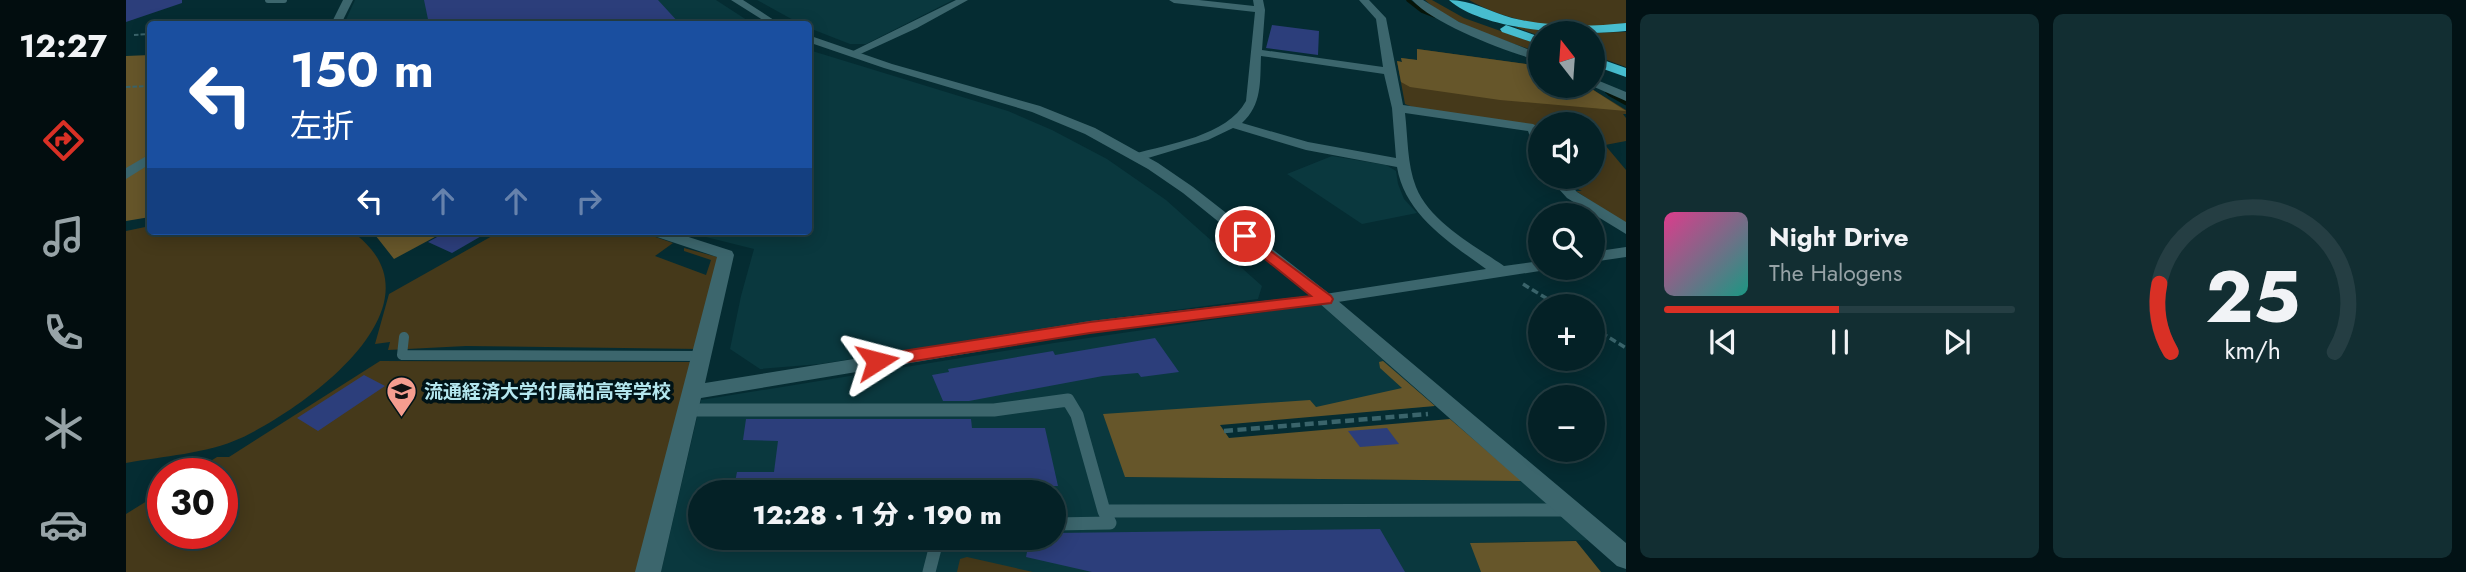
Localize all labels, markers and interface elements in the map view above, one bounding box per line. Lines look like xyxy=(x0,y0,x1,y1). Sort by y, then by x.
north arrow xyxy=(1528,21,1605,98)
map controls xyxy=(1528,21,1605,462)
text: 12:27 xyxy=(19,23,107,69)
text: 150 m xyxy=(290,35,434,105)
icon: left xyxy=(175,49,266,140)
text: 左折 xyxy=(290,103,354,149)
button: sound xyxy=(1528,112,1605,189)
icon: directions xyxy=(39,116,88,165)
icon: left xyxy=(351,182,389,220)
icon: ahead xyxy=(424,182,462,220)
icon: ahead xyxy=(497,182,535,220)
icon: right xyxy=(570,182,608,220)
button: search xyxy=(1528,203,1605,280)
pin xyxy=(1215,206,1275,266)
icon: music xyxy=(39,212,88,261)
icon: arrive xyxy=(1226,217,1264,255)
text: Night Drive xyxy=(1769,218,1909,256)
text: 25 xyxy=(2205,244,2300,349)
text: The Halogens xyxy=(1769,256,1902,290)
button: + xyxy=(1528,294,1605,371)
icon: phone xyxy=(39,308,88,357)
icon: previous xyxy=(1704,323,1742,361)
icon: pause xyxy=(1821,323,1859,361)
icon: next xyxy=(1938,323,1976,361)
position arrow xyxy=(840,324,914,398)
text: km/h xyxy=(2224,332,2281,368)
school or university icon: 流通経済大学付属柏高等学校 xyxy=(384,374,418,418)
place label: 流通経済大学付属柏高等学校 xyxy=(424,378,671,405)
button: − xyxy=(1528,385,1605,462)
icon: climate xyxy=(39,404,88,453)
speed limit sign: 30 xyxy=(147,458,238,549)
text: 12:28 · 1 分 · 190 m xyxy=(752,496,1002,534)
icon: car xyxy=(39,500,88,549)

